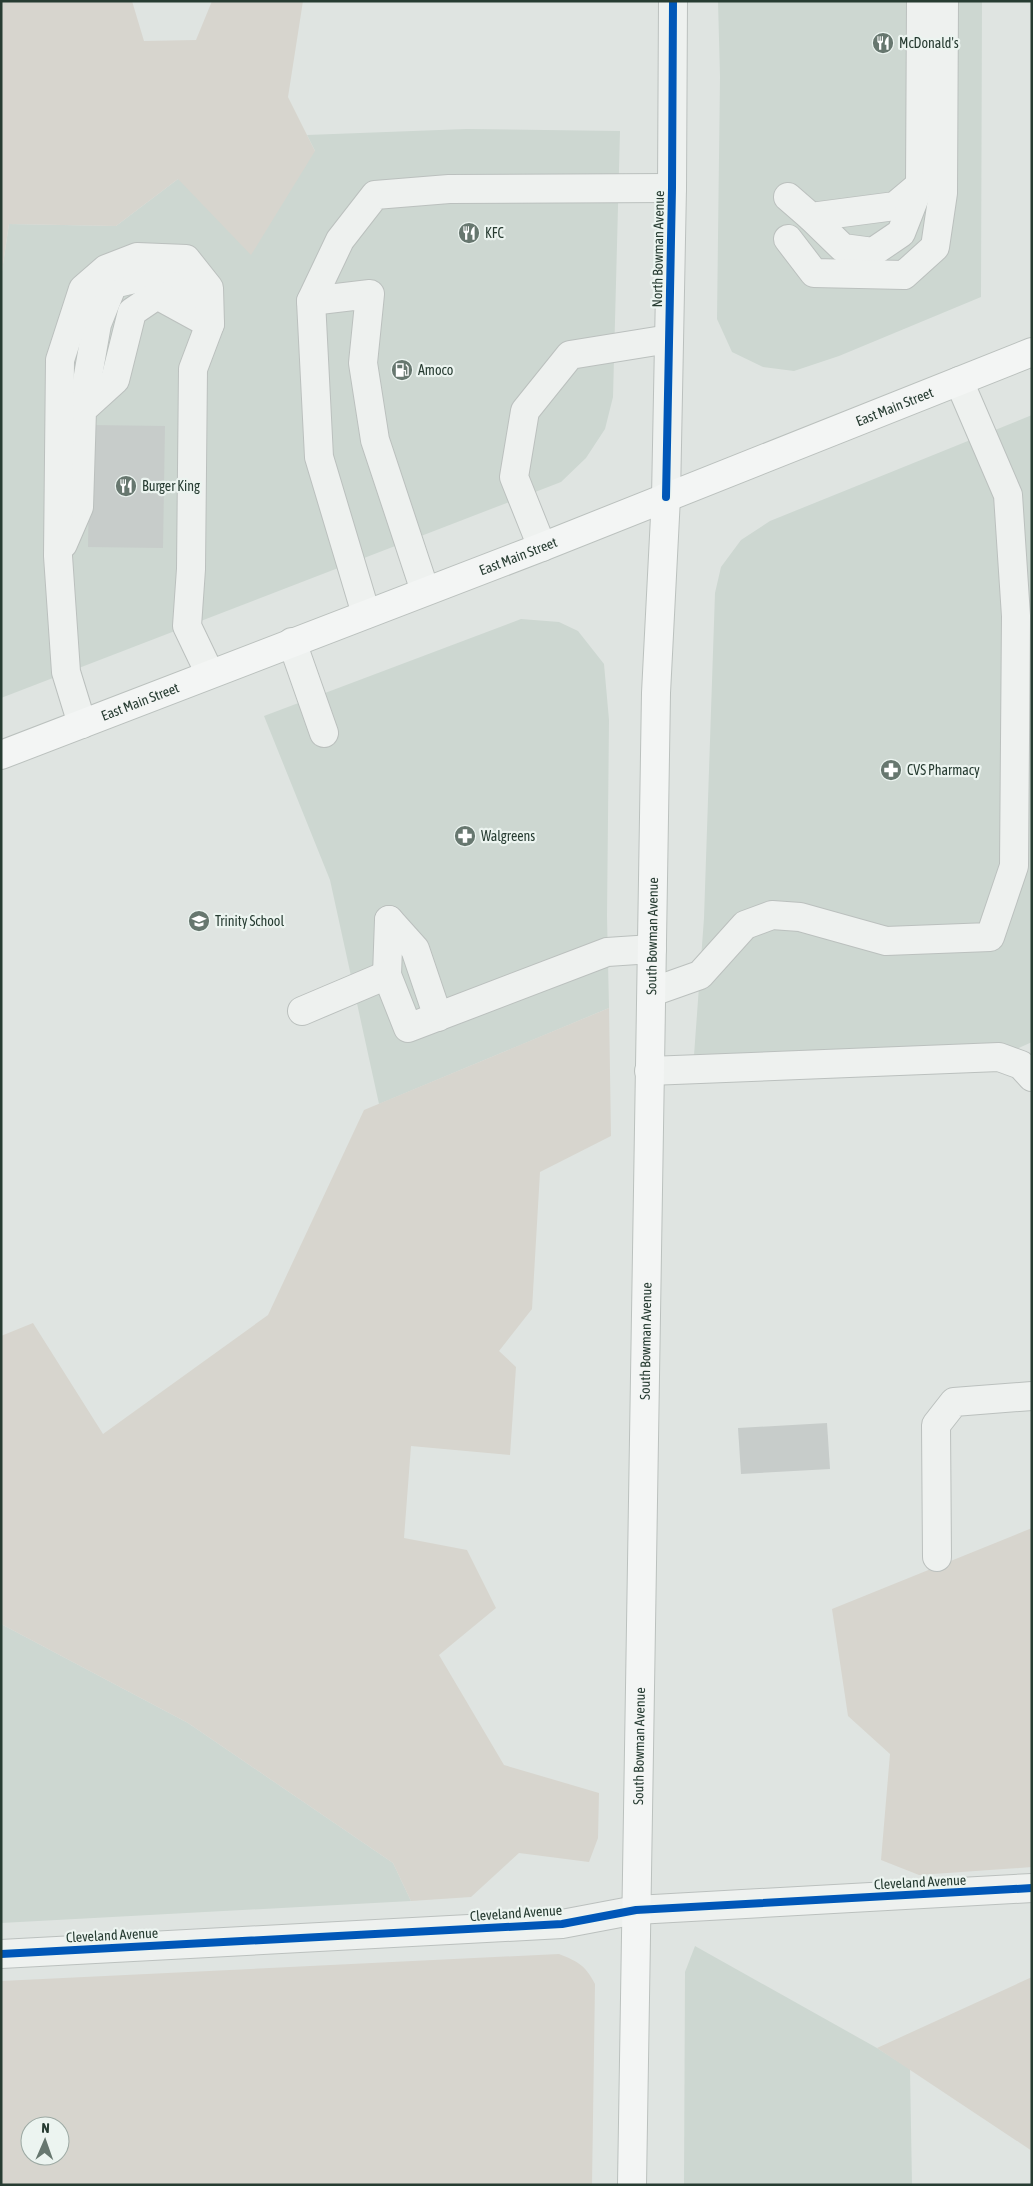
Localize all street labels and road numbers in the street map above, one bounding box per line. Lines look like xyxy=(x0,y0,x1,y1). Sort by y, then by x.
street label: North Bowman Avenue xyxy=(649,190,667,308)
street label: East Main Street xyxy=(853,384,936,429)
street label: East Main Street xyxy=(477,534,559,578)
street label: East Main Street xyxy=(99,679,181,724)
street label: South Bowman Avenue xyxy=(643,877,661,995)
street label: South Bowman Avenue xyxy=(637,1282,655,1400)
street label: South Bowman Avenue xyxy=(630,1687,648,1805)
street label: Cleveland Avenue xyxy=(873,1872,967,1892)
street label: Cleveland Avenue xyxy=(469,1902,563,1924)
street label: Cleveland Avenue xyxy=(65,1925,159,1945)

